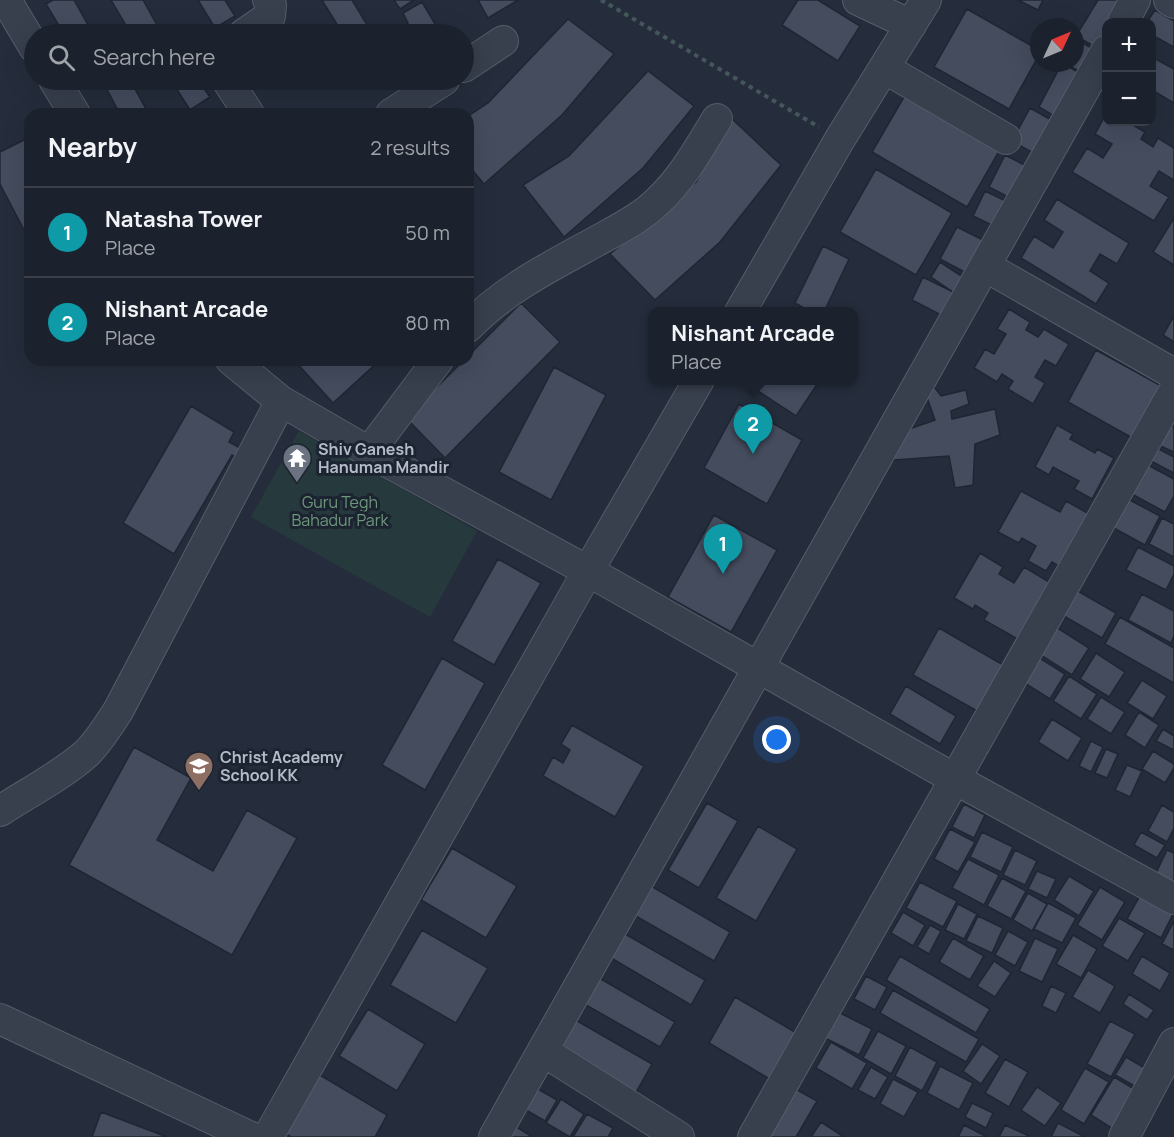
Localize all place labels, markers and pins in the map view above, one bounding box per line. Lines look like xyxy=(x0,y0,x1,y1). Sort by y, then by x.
pin: 2 xyxy=(734,404,772,454)
place label: Shiv Ganesh Hanuman Mandir xyxy=(318,438,449,478)
temple icon: Shiv Ganesh Hanuman Mandir xyxy=(281,442,313,484)
pin: 1 xyxy=(704,524,742,574)
place label: Christ Academy School KK xyxy=(220,746,343,786)
school or university icon: Christ Academy School KK xyxy=(183,750,215,792)

